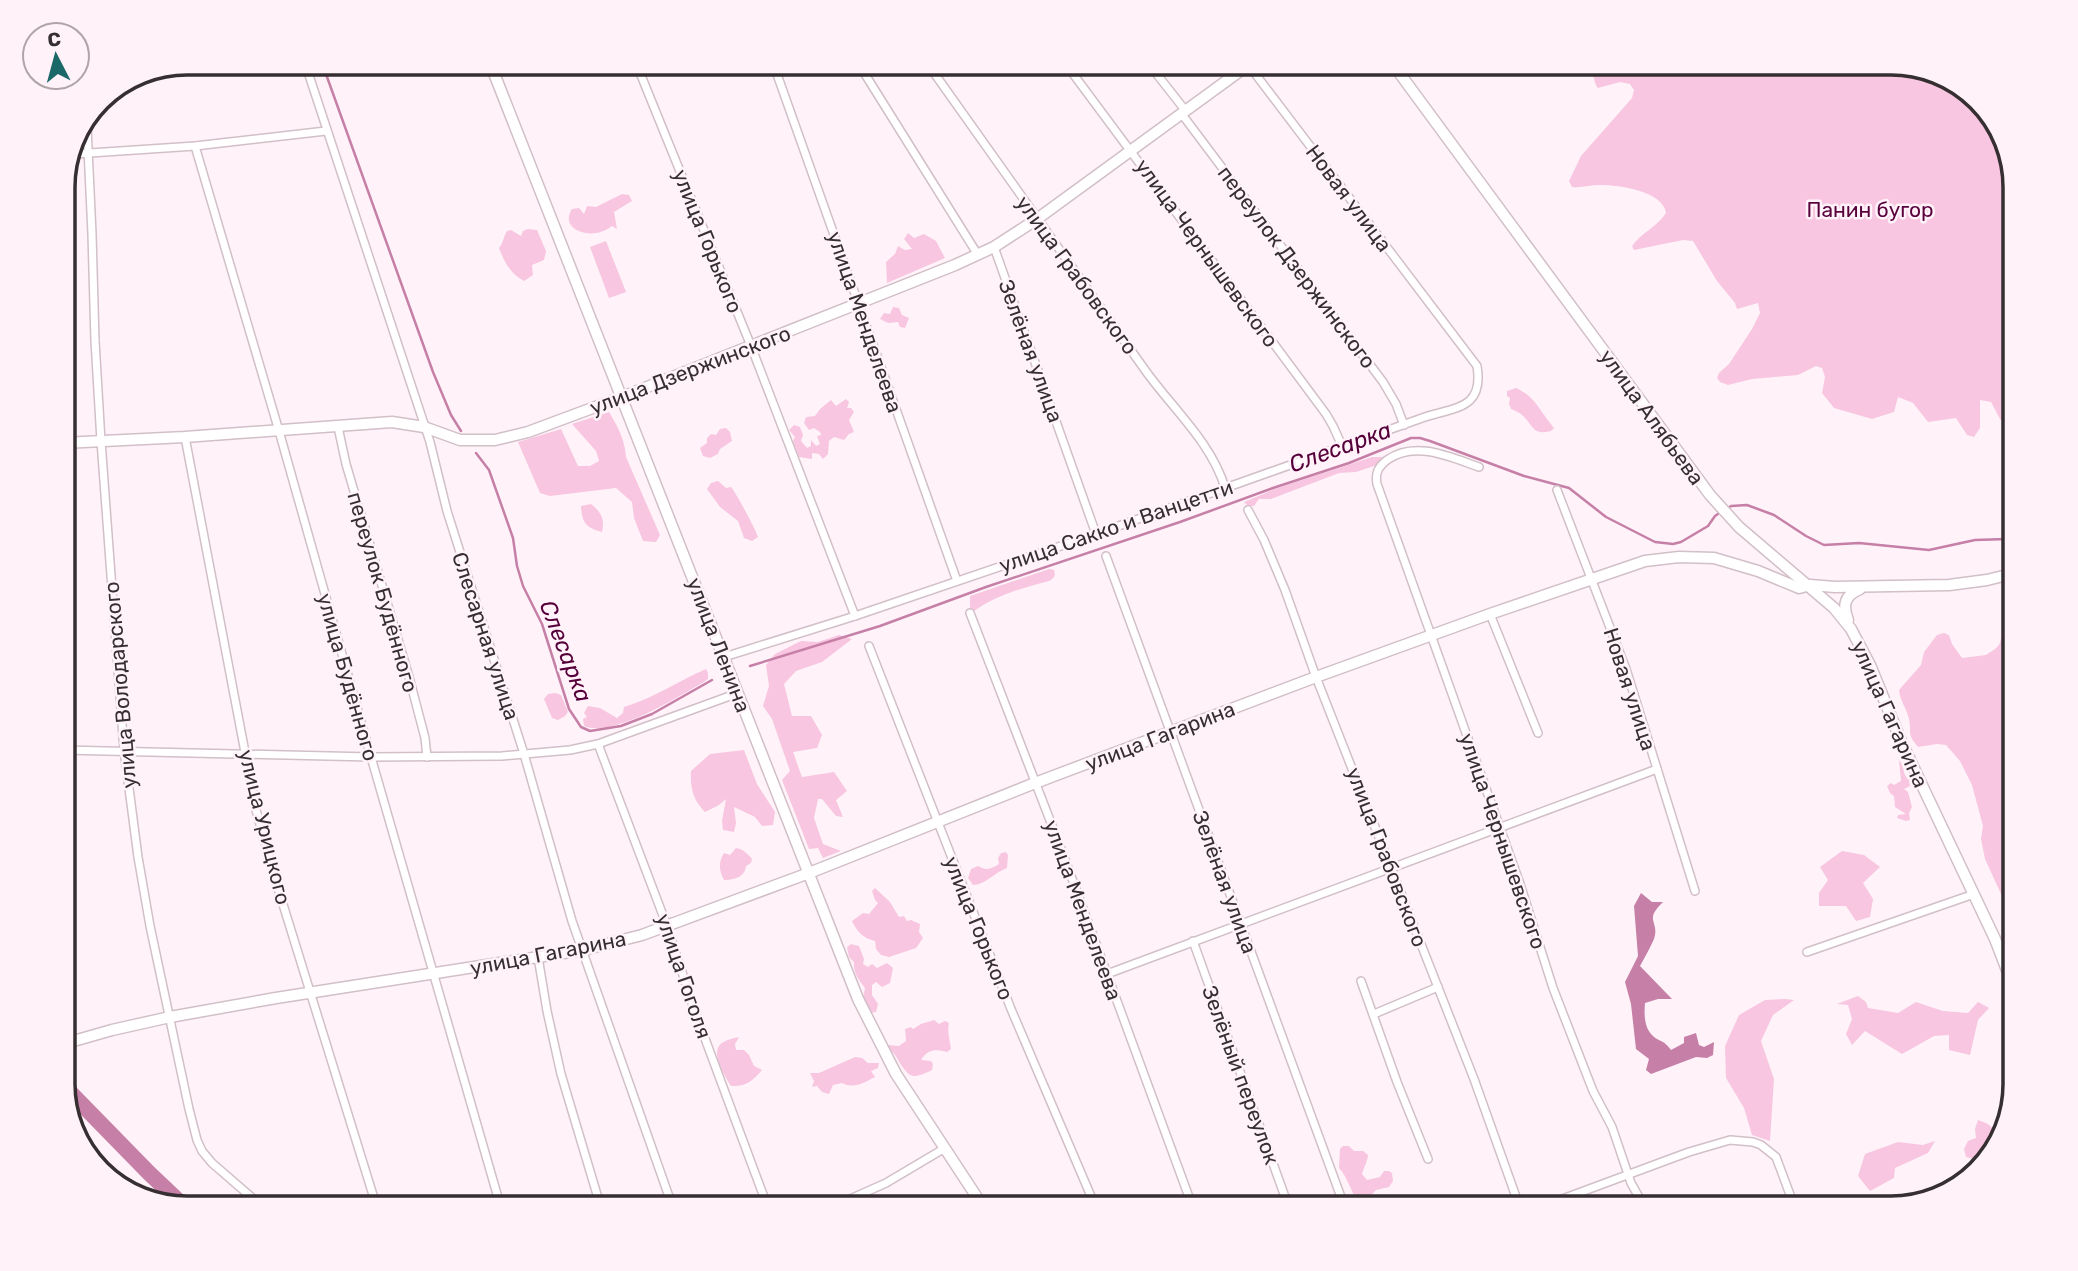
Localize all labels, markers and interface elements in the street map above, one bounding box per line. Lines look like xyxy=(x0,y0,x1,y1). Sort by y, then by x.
north arrow xyxy=(21,21,91,91)
text: С xyxy=(46,27,62,52)
street label: Новая улица xyxy=(1301,140,1397,256)
street label: улица Чернышевского xyxy=(1130,154,1284,352)
street label: переулок Дзержинского xyxy=(1213,161,1381,373)
street label: улица Горького xyxy=(668,166,748,316)
street label: улица Грабовского xyxy=(1011,191,1143,359)
park label: Панин бугор xyxy=(1806,197,1934,222)
street label: улица Менделеева xyxy=(822,228,908,416)
street label: Зелёная улица xyxy=(994,276,1068,426)
street label: улица Дзержинского xyxy=(586,320,794,420)
street label: улица Алябьева xyxy=(1595,344,1709,490)
water label: Слесарка xyxy=(1285,416,1395,478)
street label: улица Сакко и Ванцетти xyxy=(996,474,1236,578)
street label: переулок Будённого xyxy=(342,489,424,695)
street label: Слесарная улица xyxy=(447,549,525,723)
street label: улица Ленина xyxy=(682,574,756,716)
street label: улица Володарского xyxy=(98,580,142,790)
street label: улица Будённого xyxy=(312,590,384,764)
water label: Слесарка xyxy=(534,596,598,706)
street label: Новая улица xyxy=(1598,625,1662,753)
street label: улица Гагарина xyxy=(1846,637,1934,791)
street label: улица Гагарина xyxy=(1082,696,1238,776)
street label: улица Чернышевского xyxy=(1454,730,1552,952)
street label: улица Урицкого xyxy=(234,747,296,907)
street label: улица Грабовского xyxy=(1341,764,1433,950)
street label: Зелёная улица xyxy=(1188,807,1262,957)
street label: улица Менделеева xyxy=(1039,816,1127,1004)
street label: улица Горького xyxy=(939,853,1019,1003)
street label: улица Гоголя xyxy=(651,910,717,1042)
street label: улица Гагарина xyxy=(468,926,628,980)
street label: Зелёный переулок xyxy=(1197,982,1285,1168)

